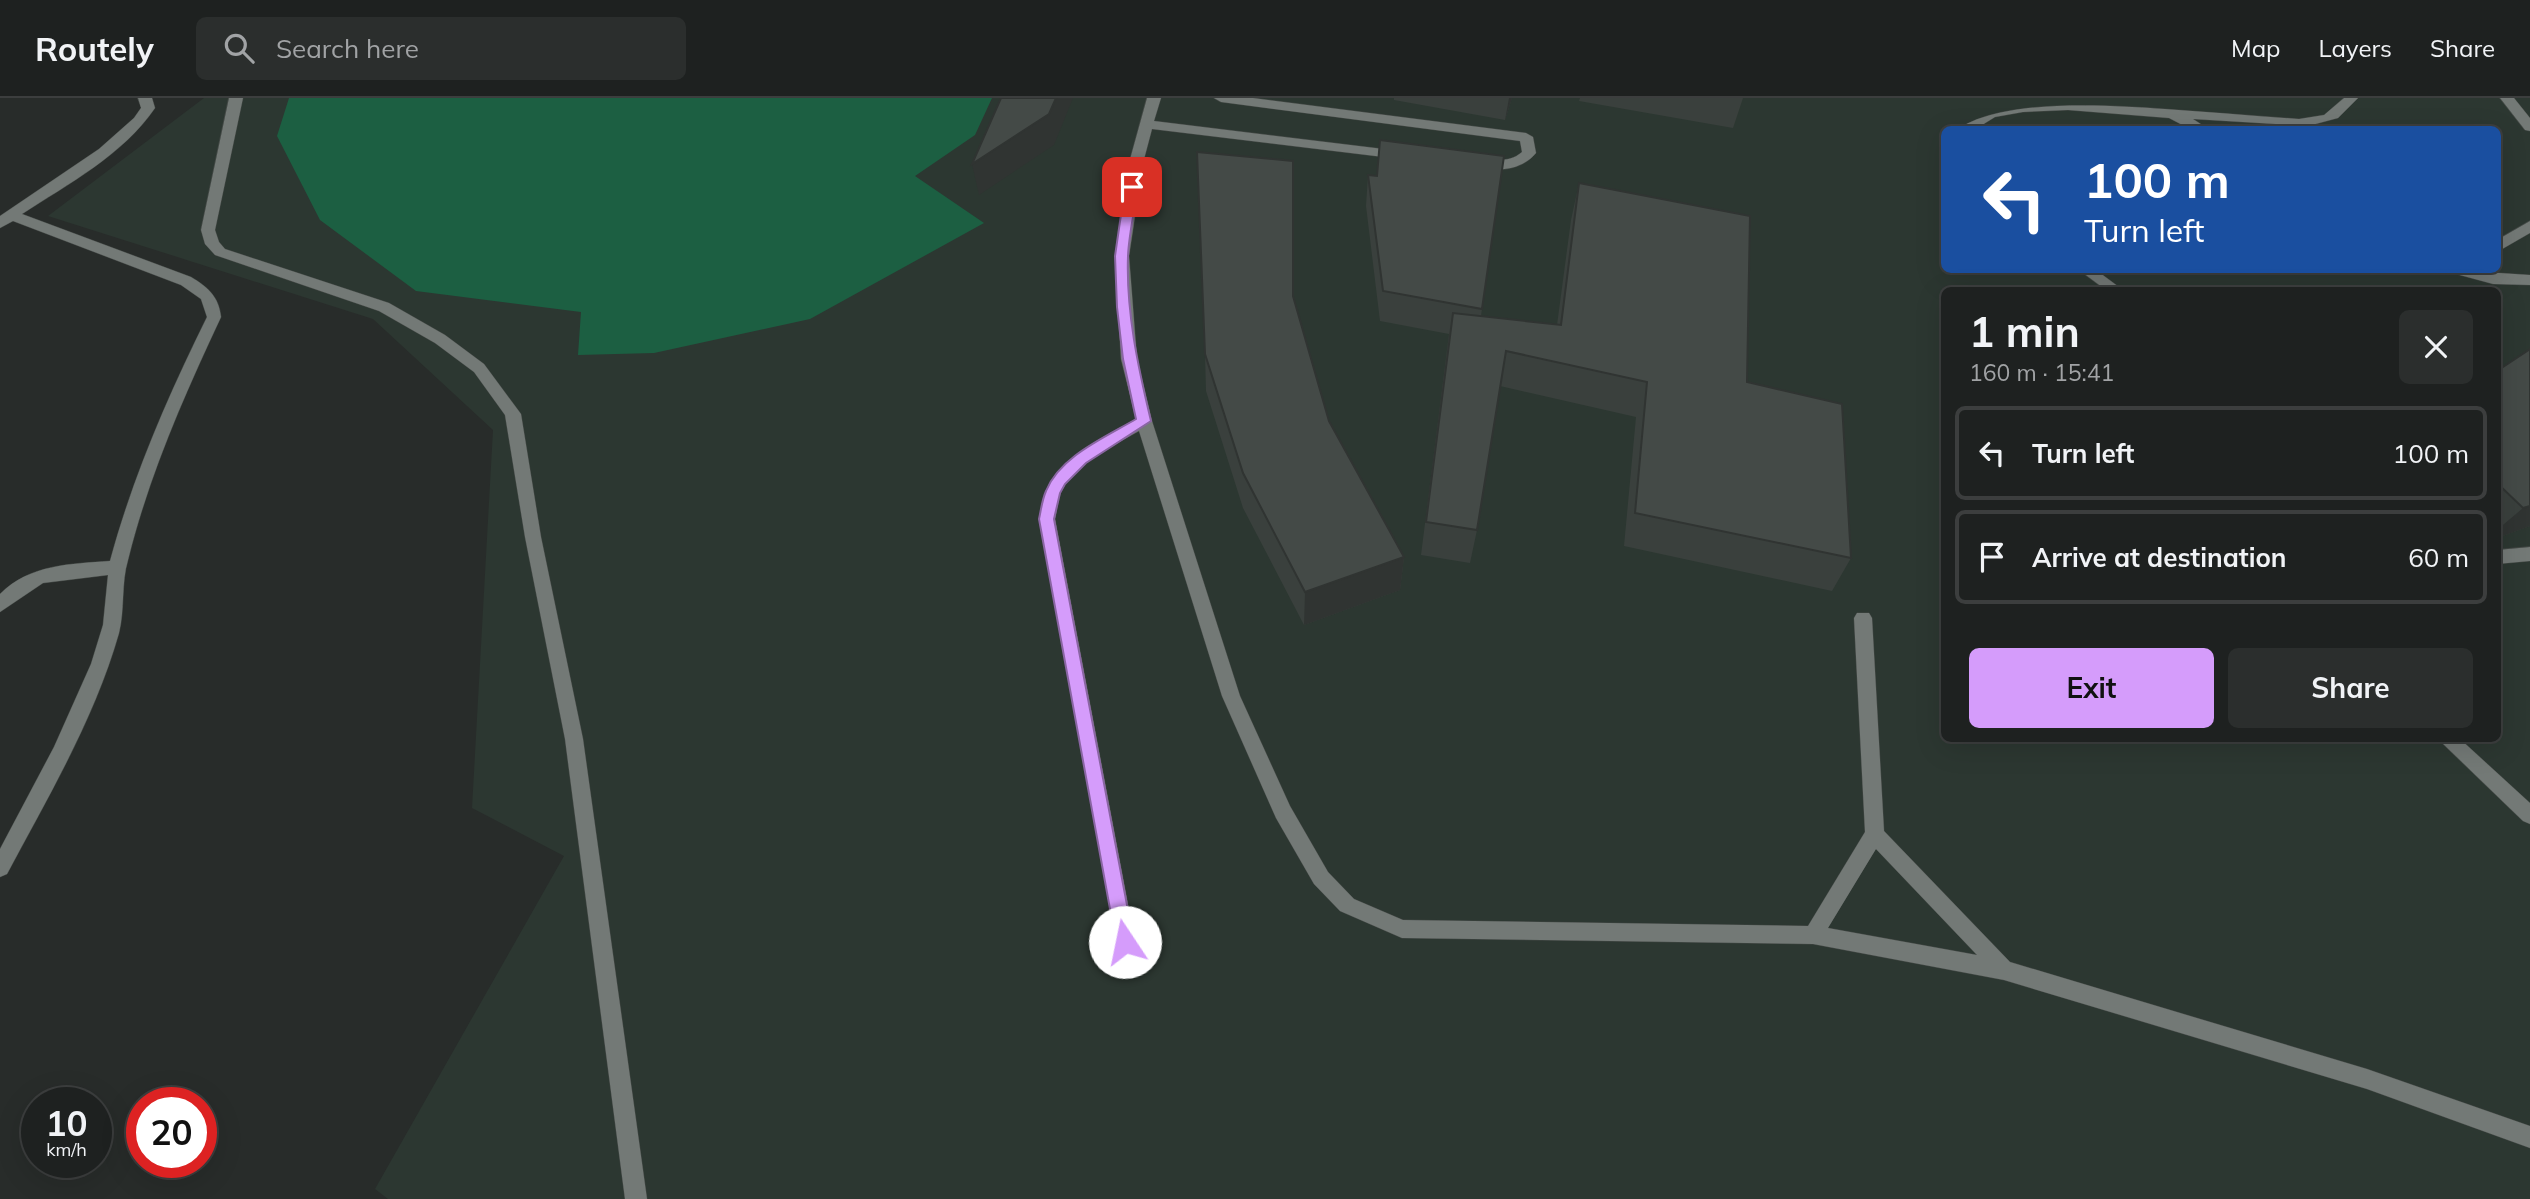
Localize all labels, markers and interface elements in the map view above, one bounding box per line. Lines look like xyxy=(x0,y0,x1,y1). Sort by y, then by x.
search box xyxy=(196,17,686,80)
text: Routely xyxy=(35,28,154,69)
icon: search xyxy=(220,29,258,67)
text: Search here xyxy=(276,32,419,65)
text: Map xyxy=(2231,33,2280,63)
text: Layers xyxy=(2318,33,2392,63)
text: Share xyxy=(2430,33,2495,63)
text: 100 m xyxy=(2084,149,2230,210)
icon: left xyxy=(1969,154,2060,245)
pin xyxy=(1102,157,1162,217)
icon: arrive xyxy=(1113,168,1151,206)
text: Turn left xyxy=(2084,210,2204,250)
text: 1 min xyxy=(1969,305,2080,358)
button: close xyxy=(2399,310,2473,384)
text: 160 m · 15:41 xyxy=(1969,358,2114,387)
icon: left xyxy=(1973,434,2011,472)
text: Turn left xyxy=(2032,437,2134,470)
text: 100 m xyxy=(2393,437,2469,470)
icon: arrive xyxy=(1973,538,2011,576)
text: Arrive at destination xyxy=(2032,541,2287,574)
text: 60 m xyxy=(2408,541,2469,574)
button: Exit xyxy=(1969,648,2214,728)
button: Share xyxy=(2228,648,2473,728)
position arrow xyxy=(1088,905,1162,979)
speed limit sign: 20 xyxy=(126,1087,217,1178)
text: 10 xyxy=(45,1101,88,1145)
text: km/h xyxy=(46,1138,87,1161)

